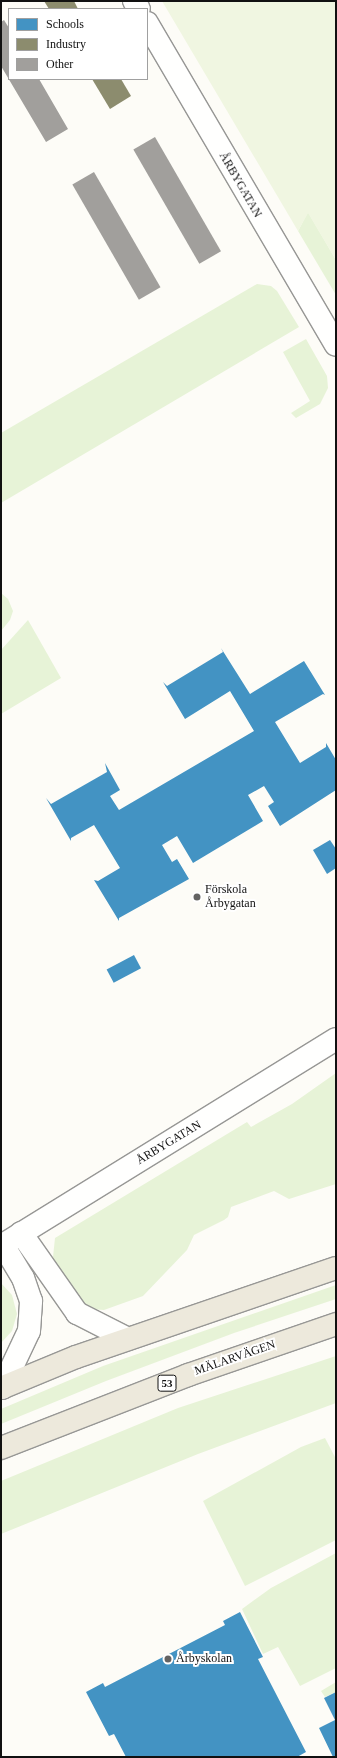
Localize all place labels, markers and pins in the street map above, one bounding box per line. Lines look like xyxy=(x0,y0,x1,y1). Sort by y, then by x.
place label: Förskola Årbygatan xyxy=(205,883,256,911)
marker: Förskola Årbygatan xyxy=(192,892,202,902)
place label: Årbyskolan xyxy=(176,1652,232,1666)
marker: Årbyskolan xyxy=(163,1654,173,1664)

